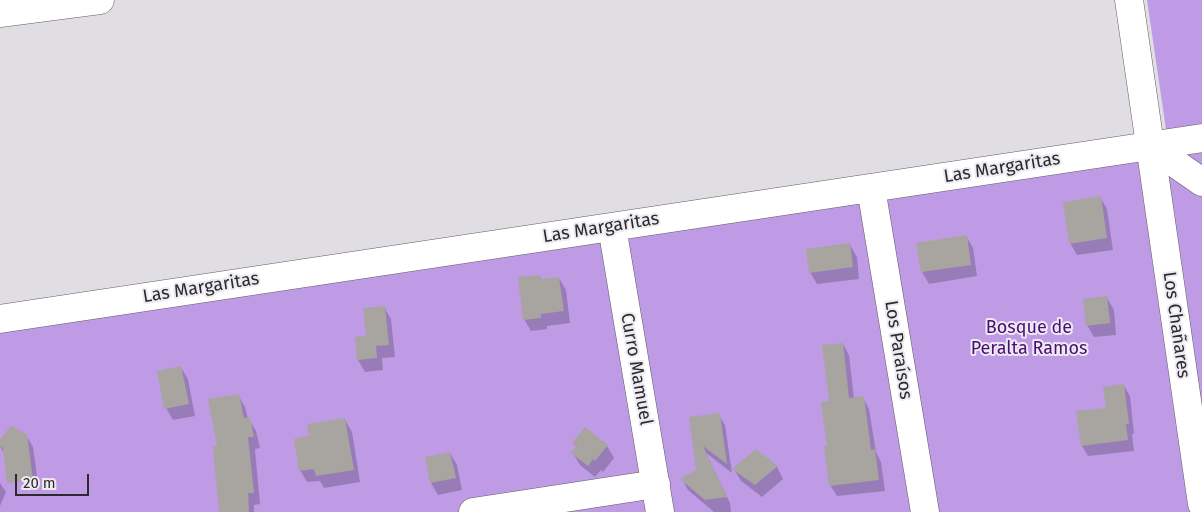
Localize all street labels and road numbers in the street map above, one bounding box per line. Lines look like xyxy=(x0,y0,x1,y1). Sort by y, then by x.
street label: Las Margaritas xyxy=(942,148,1062,188)
street label: Las Margaritas xyxy=(541,208,661,248)
street label: Las Margaritas xyxy=(141,268,261,308)
street label: Los Chañares xyxy=(1158,270,1194,380)
street label: Los Paraísos xyxy=(880,299,916,401)
street label: Curro Mamuel xyxy=(615,311,657,427)

